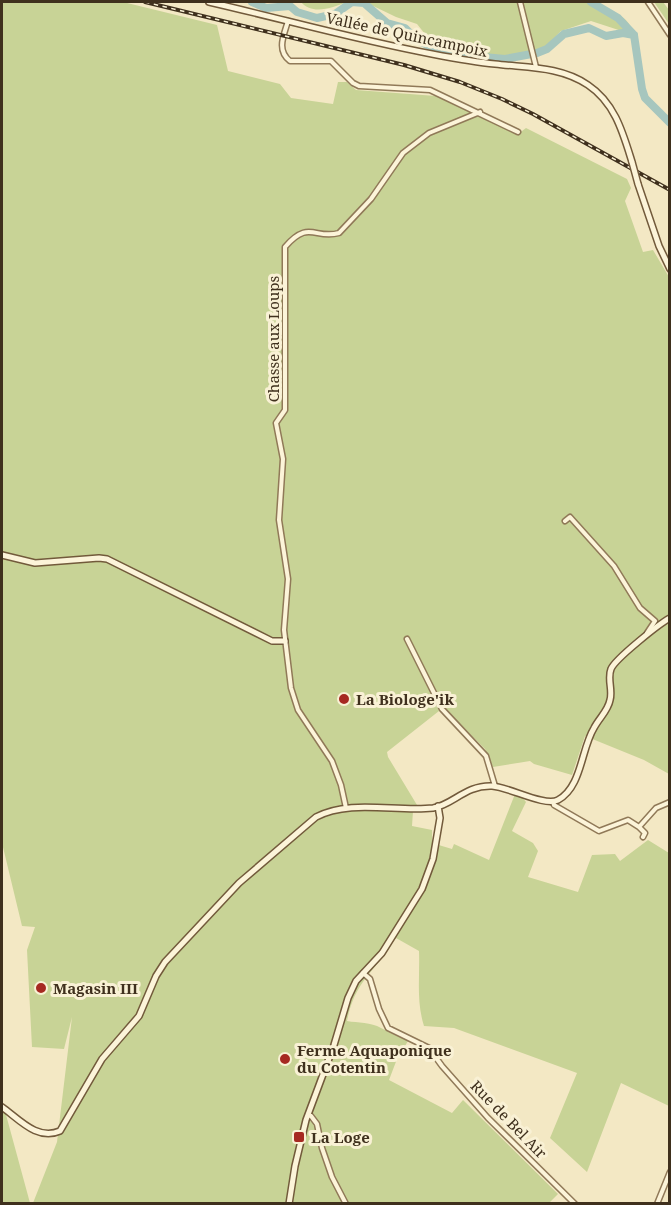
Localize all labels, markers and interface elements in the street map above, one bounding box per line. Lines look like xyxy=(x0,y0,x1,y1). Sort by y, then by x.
street label: Vallée de Quincampoix xyxy=(324,7,490,61)
street label: Chasse aux Loups xyxy=(263,275,283,402)
place label: La Biologe'ik xyxy=(356,689,454,709)
marker: La Biologe'ik xyxy=(337,692,351,706)
place label: Magasin III xyxy=(53,978,138,998)
marker: Magasin III xyxy=(34,981,48,995)
place label: Ferme Aquaponique du Cotentin xyxy=(297,1040,452,1077)
marker: Ferme Aquaponique du Cotentin xyxy=(278,1052,292,1066)
street label: Rue de Bel Air xyxy=(467,1076,551,1162)
place label: La Loge xyxy=(311,1127,370,1147)
marker: La Loge xyxy=(292,1130,306,1144)

